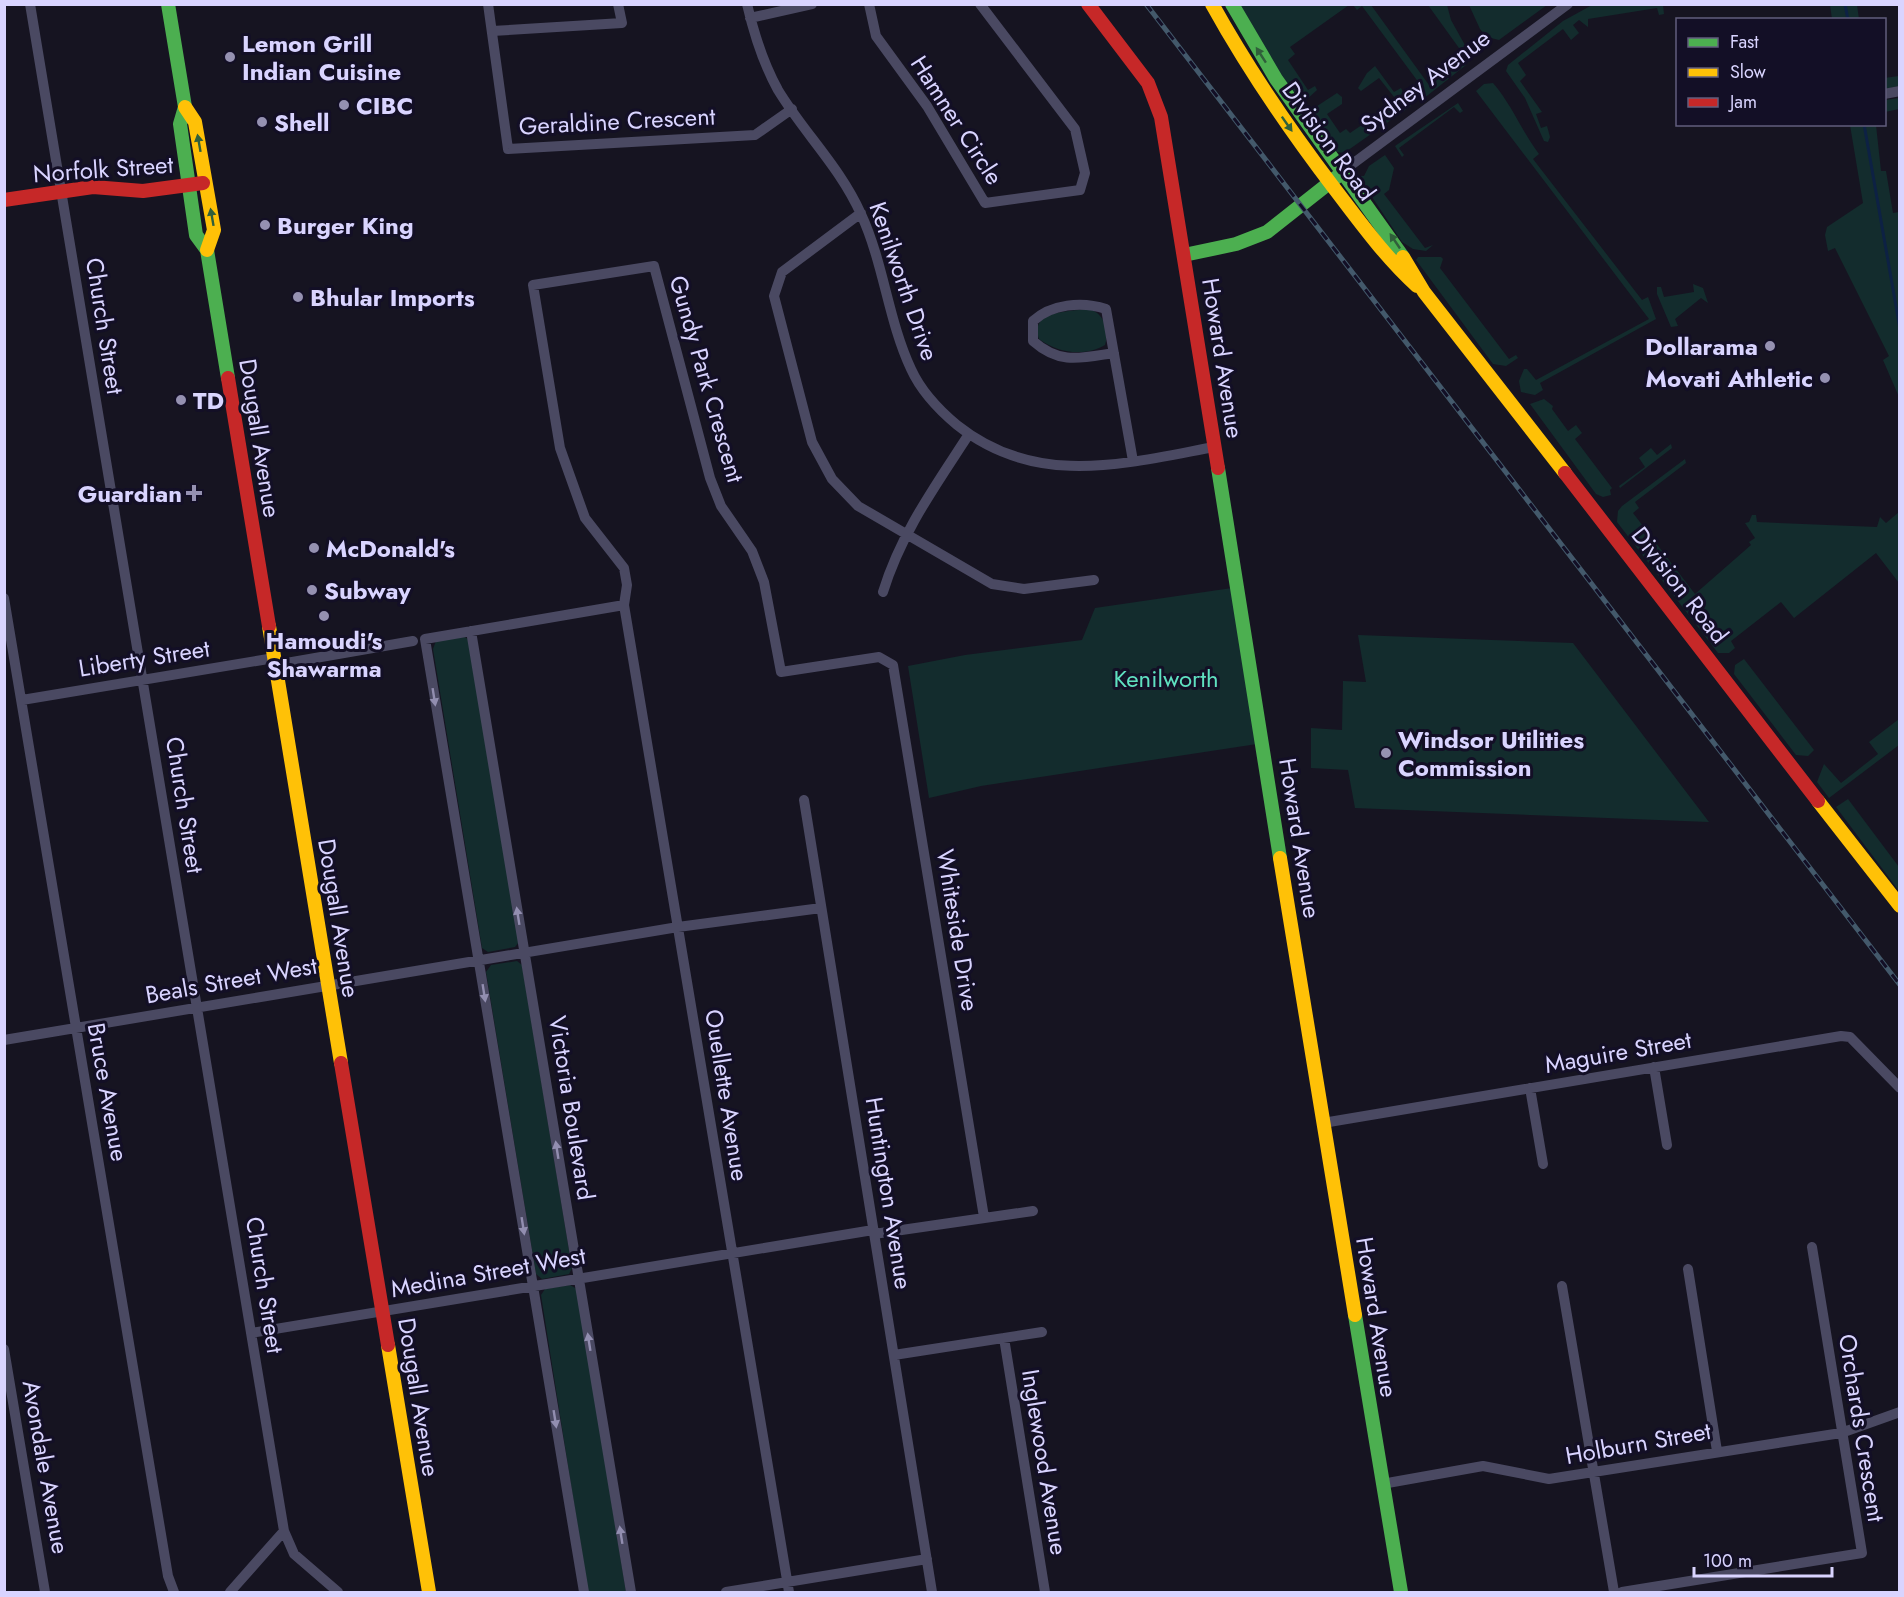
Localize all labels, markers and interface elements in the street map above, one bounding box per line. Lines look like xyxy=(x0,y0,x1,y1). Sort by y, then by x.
legend xyxy=(1676,18,1886,126)
street label: Sydney Avenue xyxy=(1353,21,1497,141)
place label: Lemon Grill Indian Cuisine xyxy=(242,26,401,89)
text: Fast xyxy=(1730,29,1759,55)
one-way arrow xyxy=(1256,47,1267,63)
street label: Hamner Circle xyxy=(902,49,1012,191)
marker: Lemon Grill Indian Cuisine xyxy=(223,50,237,64)
text: Slow xyxy=(1730,59,1767,85)
street label: Division Road xyxy=(1274,74,1384,208)
place label: CIBC xyxy=(356,88,413,123)
text: Jam xyxy=(1728,89,1757,115)
marker: CIBC xyxy=(337,98,351,112)
street label: Geraldine Crescent xyxy=(518,98,716,144)
place label: Shell xyxy=(274,105,329,140)
marker: Shell xyxy=(255,115,269,129)
one-way arrow xyxy=(1281,116,1293,132)
one-way arrow xyxy=(194,134,203,153)
street label: Norfolk Street xyxy=(32,147,175,191)
street label: Kenilworth Drive xyxy=(860,197,948,365)
one-way arrow xyxy=(207,207,216,226)
place label: Burger King xyxy=(277,208,414,243)
marker: Burger King xyxy=(258,218,272,232)
one-way arrow xyxy=(1390,233,1401,249)
street label: Church Street xyxy=(77,255,133,397)
street label: Gundy Park Crescent xyxy=(661,271,753,487)
street label: Howard Avenue xyxy=(1193,275,1253,441)
place label: Bhular Imports xyxy=(310,280,475,315)
marker: Bhular Imports xyxy=(291,290,305,304)
place label: Dollarama xyxy=(1645,329,1758,364)
marker: Dollarama xyxy=(1763,339,1777,353)
street label: Dougall Avenue xyxy=(230,356,290,520)
place label: Movati Athletic xyxy=(1646,361,1813,396)
marker: Movati Athletic xyxy=(1818,371,1832,385)
place label: TD xyxy=(193,383,224,418)
marker: TD xyxy=(174,393,188,407)
place label: Guardian xyxy=(78,476,182,511)
marker: Guardian xyxy=(187,486,201,500)
street label: Division Road xyxy=(1623,519,1737,651)
place label: McDonald's xyxy=(326,531,455,566)
marker: McDonald's xyxy=(307,541,321,555)
place label: Subway xyxy=(324,573,411,608)
marker: Subway xyxy=(305,583,319,597)
marker: Hamoudi's Shawarma xyxy=(317,609,331,623)
place label: Hamoudi's Shawarma xyxy=(266,623,382,686)
street label: Liberty Street xyxy=(76,630,212,686)
park label: Kenilworth xyxy=(1113,661,1219,696)
one-way arrow xyxy=(430,687,439,706)
place label: Windsor Utilities Commission xyxy=(1398,722,1584,785)
street label: Church Street xyxy=(157,734,213,876)
marker: Windsor Utilities Commission xyxy=(1379,746,1393,760)
street label: Howard Avenue xyxy=(1270,755,1330,921)
street label: Dougall Avenue xyxy=(309,836,369,1000)
street label: Whiteside Drive xyxy=(928,847,988,1013)
one-way arrow xyxy=(513,907,522,926)
street label: Beals Street West xyxy=(142,948,320,1012)
one-way arrow xyxy=(479,983,488,1002)
street label: Ouellette Avenue xyxy=(696,1007,758,1183)
street label: Victoria Boulevard xyxy=(540,1013,604,1203)
street label: Bruce Avenue xyxy=(79,1020,137,1164)
street label: Maguire Street xyxy=(1542,1022,1694,1082)
street label: Huntington Avenue xyxy=(857,1094,921,1292)
one-way arrow xyxy=(552,1140,561,1159)
street label: Church Street xyxy=(237,1214,293,1356)
one-way arrow xyxy=(518,1217,527,1236)
street label: Howard Avenue xyxy=(1347,1234,1407,1400)
street label: Medina Street West xyxy=(388,1238,588,1306)
street label: Dougall Avenue xyxy=(389,1315,449,1479)
street label: Orchards Crescent xyxy=(1830,1332,1894,1525)
one-way arrow xyxy=(585,1333,594,1352)
street label: Inglewood Avenue xyxy=(1013,1367,1077,1557)
street label: Avondale Avenue xyxy=(14,1377,78,1557)
one-way arrow xyxy=(550,1409,559,1428)
street label: Holburn Street xyxy=(1562,1413,1714,1473)
one-way arrow xyxy=(617,1525,626,1544)
scale bar xyxy=(1694,1540,1832,1578)
text: 100 m xyxy=(1703,1548,1752,1574)

